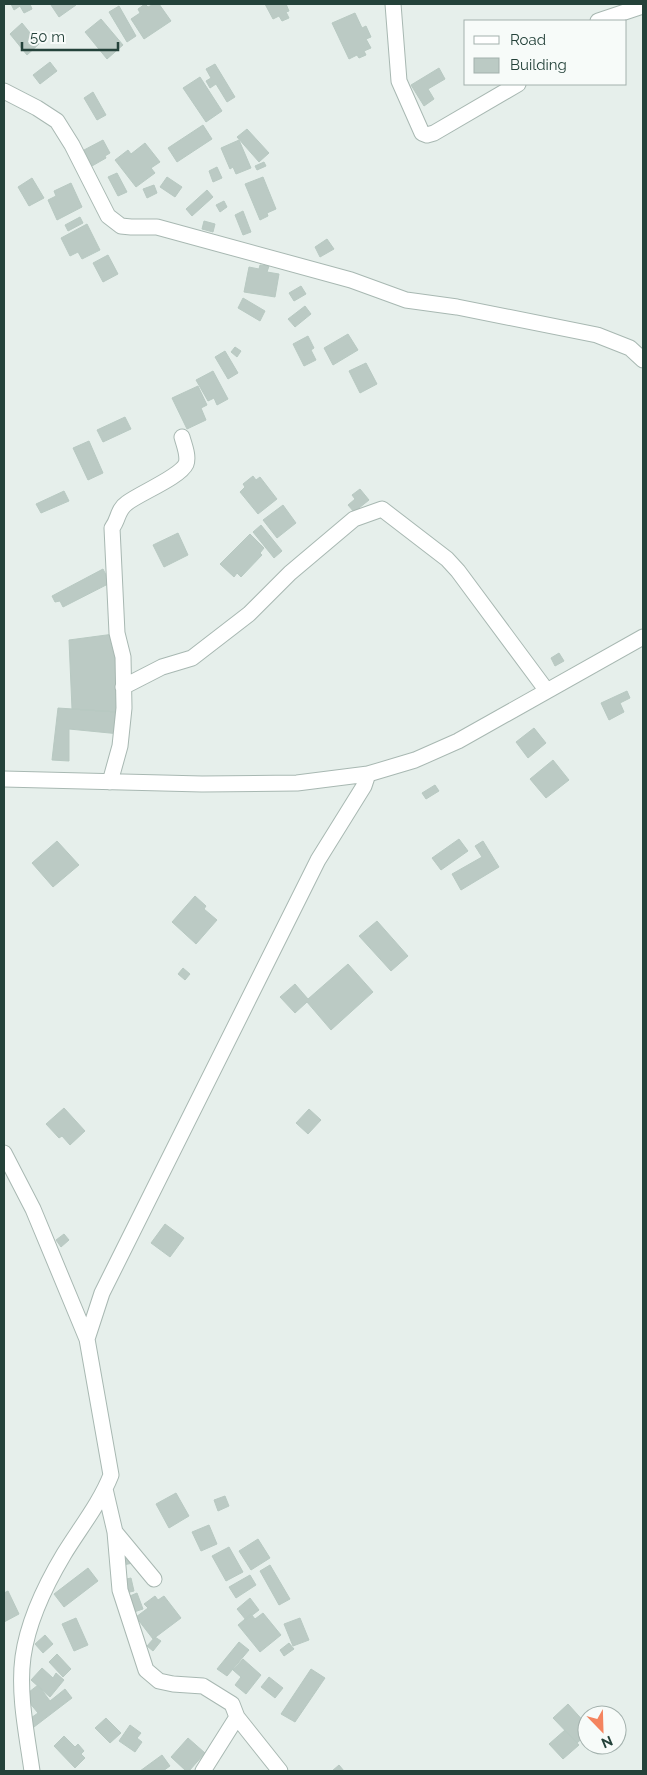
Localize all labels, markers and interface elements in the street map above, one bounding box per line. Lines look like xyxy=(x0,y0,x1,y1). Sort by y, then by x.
scale bar xyxy=(22,20,119,52)
legend xyxy=(464,20,627,85)
text: 50 m xyxy=(30,28,65,46)
text: Road xyxy=(510,31,546,49)
text: Building xyxy=(510,56,567,74)
north arrow xyxy=(577,1705,627,1755)
text: N xyxy=(599,1733,615,1751)

